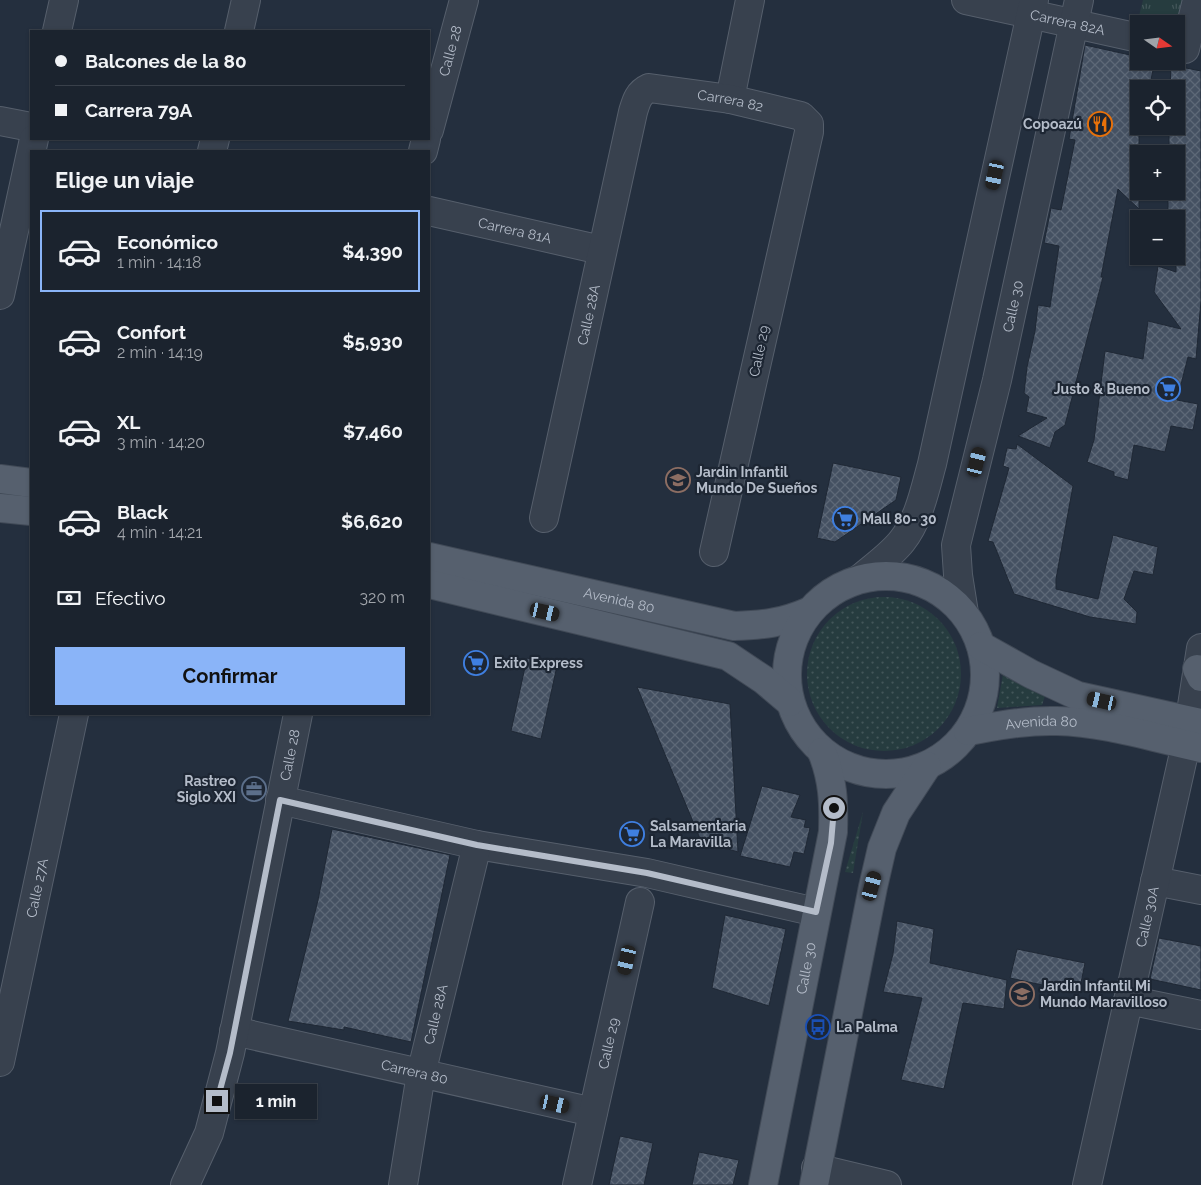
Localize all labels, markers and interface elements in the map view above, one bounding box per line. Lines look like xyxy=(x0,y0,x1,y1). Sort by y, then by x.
street label: Carrera 82A xyxy=(1029,6,1107,38)
north arrow xyxy=(1130,15,1185,70)
map controls xyxy=(1130,15,1185,265)
street label: Calle 28 xyxy=(436,23,465,78)
text: Balcones de la 80 xyxy=(85,50,247,72)
button: locate xyxy=(1130,80,1185,135)
street label: Carrera 82 xyxy=(696,87,765,115)
text: Carrera 79A xyxy=(85,99,192,121)
restaurant icon: Copoazú xyxy=(1087,111,1113,137)
place label: Copoazú xyxy=(1023,116,1082,132)
button: + xyxy=(1130,145,1185,200)
car xyxy=(984,159,1005,191)
text: Elige un viaje xyxy=(55,167,194,193)
button: − xyxy=(1130,210,1185,265)
street label: Carrera 81A xyxy=(476,214,554,247)
icon: car xyxy=(57,229,102,274)
text: Económico xyxy=(117,231,218,253)
text: $4,390 xyxy=(342,240,403,262)
text: 1 min · 14:18 xyxy=(117,253,202,272)
street label: Calle 30 xyxy=(1000,279,1026,334)
street label: Calle 28A xyxy=(574,283,603,347)
icon: car xyxy=(57,319,102,364)
text: Confort xyxy=(117,321,186,343)
street label: Calle 29 xyxy=(746,324,772,378)
text: $5,930 xyxy=(343,330,403,352)
text: 2 min · 14:19 xyxy=(117,343,203,362)
supermarket icon: Justo & Bueno xyxy=(1155,376,1181,402)
place label: Justo & Bueno xyxy=(1054,381,1151,397)
icon: car xyxy=(57,409,102,454)
text: XL xyxy=(117,411,140,433)
text: $7,460 xyxy=(343,420,403,442)
text: 3 min · 14:20 xyxy=(117,433,205,452)
car xyxy=(966,446,987,478)
place label: Jardin Infantil Mundo De Sueños xyxy=(696,464,817,496)
school or university icon: Jardin Infantil Mundo De Sueños xyxy=(665,467,691,493)
icon: car xyxy=(57,499,102,544)
text: Black xyxy=(117,501,168,523)
supermarket icon: Mall 80- 30 xyxy=(832,506,858,532)
text: $6,620 xyxy=(341,510,403,532)
place label: Mall 80- 30 xyxy=(862,511,937,527)
text: 4 min · 14:21 xyxy=(117,523,202,542)
icon: cash xyxy=(55,584,83,612)
street label: Avenida 80 xyxy=(582,584,656,616)
text: Efectivo xyxy=(95,587,166,609)
text: 320 m xyxy=(360,588,405,607)
car xyxy=(528,601,561,623)
button: Confirmar xyxy=(55,647,405,705)
supermarket icon: Exito Express xyxy=(463,650,489,676)
place label: Exito Express xyxy=(494,655,583,671)
car xyxy=(1085,690,1118,712)
street label: Avenida 80 xyxy=(1004,713,1078,733)
street label: Calle 28 xyxy=(277,728,303,782)
place label: Rastreo Siglo XXI xyxy=(177,773,237,805)
office icon: Rastreo Siglo XXI xyxy=(241,776,267,802)
route start xyxy=(823,797,845,819)
place label: Salsamentaria La Maravilla xyxy=(650,818,746,850)
supermarket icon: Salsamentaria La Maravilla xyxy=(619,821,645,847)
street label: Calle 27A xyxy=(23,856,51,919)
car xyxy=(860,870,883,902)
street label: Calle 30A xyxy=(1133,884,1162,949)
street label: Calle 30 xyxy=(793,941,819,996)
car xyxy=(616,944,637,976)
place label: Jardin Infantil Mi Mundo Maravilloso xyxy=(1040,978,1168,1010)
school or university icon: Jardin Infantil Mi Mundo Maravilloso xyxy=(1009,981,1035,1007)
street label: Calle 28A xyxy=(421,982,451,1046)
bus stop icon: La Palma xyxy=(805,1014,831,1040)
street label: Calle 29 xyxy=(595,1016,622,1071)
place label: La Palma xyxy=(836,1019,898,1035)
street label: Carrera 80 xyxy=(379,1056,449,1087)
callout: 1 min xyxy=(234,1084,317,1118)
route end xyxy=(206,1090,228,1112)
text: 1 min xyxy=(256,1092,296,1111)
car xyxy=(538,1093,571,1115)

